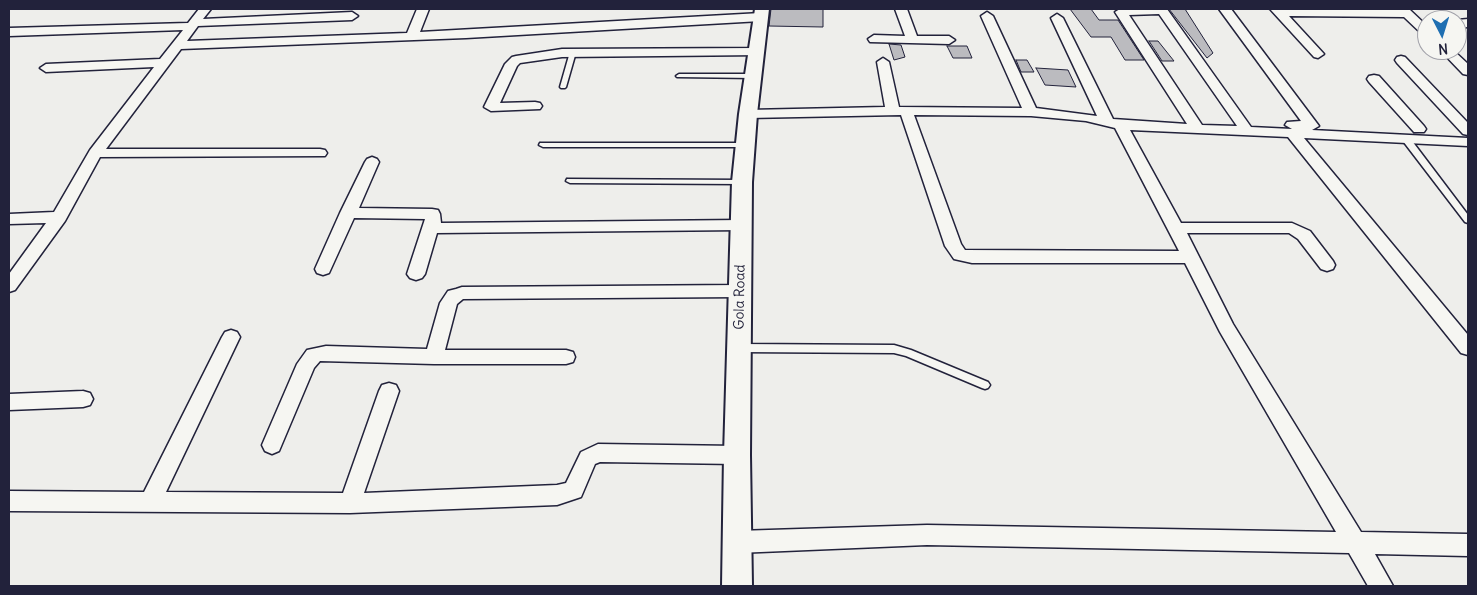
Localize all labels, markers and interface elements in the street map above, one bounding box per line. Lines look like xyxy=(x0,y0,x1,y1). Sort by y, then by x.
north arrow xyxy=(1417,10,1467,60)
text: N xyxy=(1438,40,1449,58)
street label: Gola Road xyxy=(731,264,749,330)

